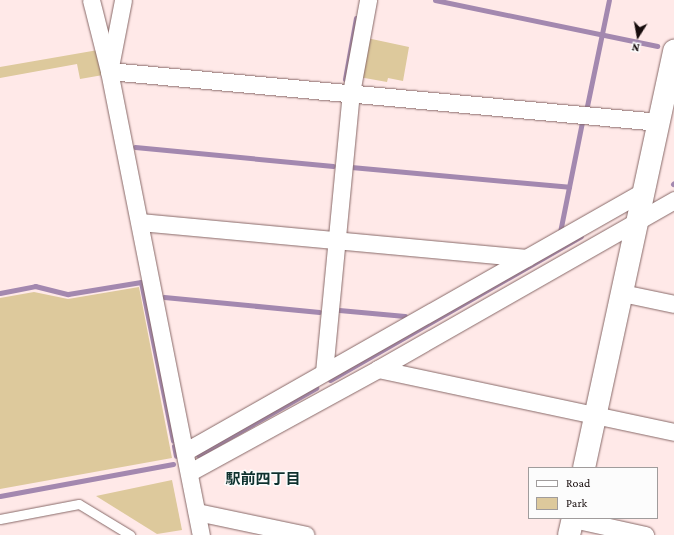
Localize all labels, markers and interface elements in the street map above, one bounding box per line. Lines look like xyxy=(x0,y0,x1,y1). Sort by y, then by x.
north arrow xyxy=(618,16,658,56)
text: N xyxy=(631,41,641,54)
legend xyxy=(528,467,658,519)
district label: 駅前四丁目 xyxy=(226,471,300,489)
text: Road xyxy=(566,476,590,490)
text: Park xyxy=(566,496,587,510)

